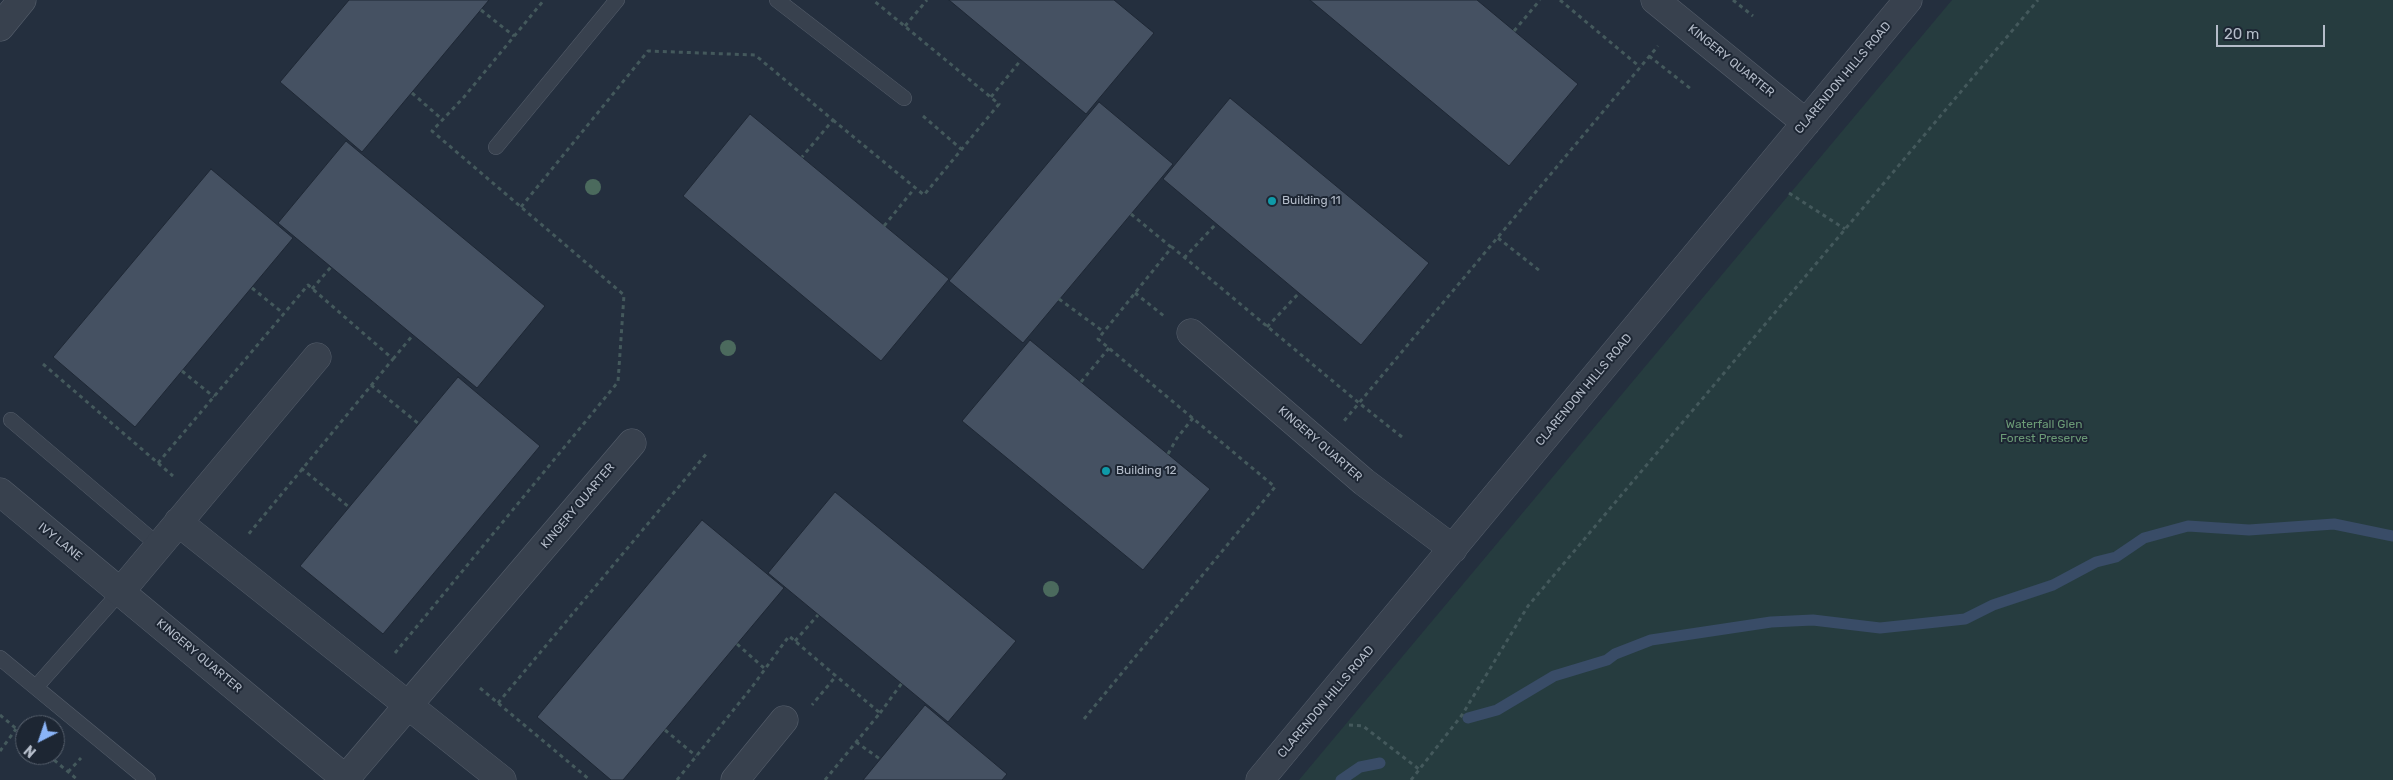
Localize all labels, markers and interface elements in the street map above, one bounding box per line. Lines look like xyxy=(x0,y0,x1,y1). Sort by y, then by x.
scale bar xyxy=(2218,15,2327,47)
street label: CLARENDON HILLS ROAD xyxy=(1792,19,1894,137)
street label: KINGERY QUARTER xyxy=(1685,22,1777,100)
text: 20 m xyxy=(2224,25,2259,43)
place label: Building 11 xyxy=(1282,194,1341,208)
marker: Building 11 xyxy=(1266,195,1278,207)
street label: CLARENDON HILLS ROAD xyxy=(1533,331,1635,449)
street label: KINGERY QUARTER xyxy=(1275,404,1365,484)
park label: Waterfall Glen Forest Preserve xyxy=(2000,418,2088,446)
street label: KINGERY QUARTER xyxy=(538,460,618,552)
place label: Building 12 xyxy=(1116,464,1177,478)
marker: Building 12 xyxy=(1100,465,1112,477)
street label: IVY LANE xyxy=(35,520,85,564)
street label: KINGERY QUARTER xyxy=(153,616,245,696)
street label: CLARENDON HILLS ROAD xyxy=(1275,643,1377,761)
north arrow xyxy=(15,715,65,765)
text: N xyxy=(21,741,40,761)

